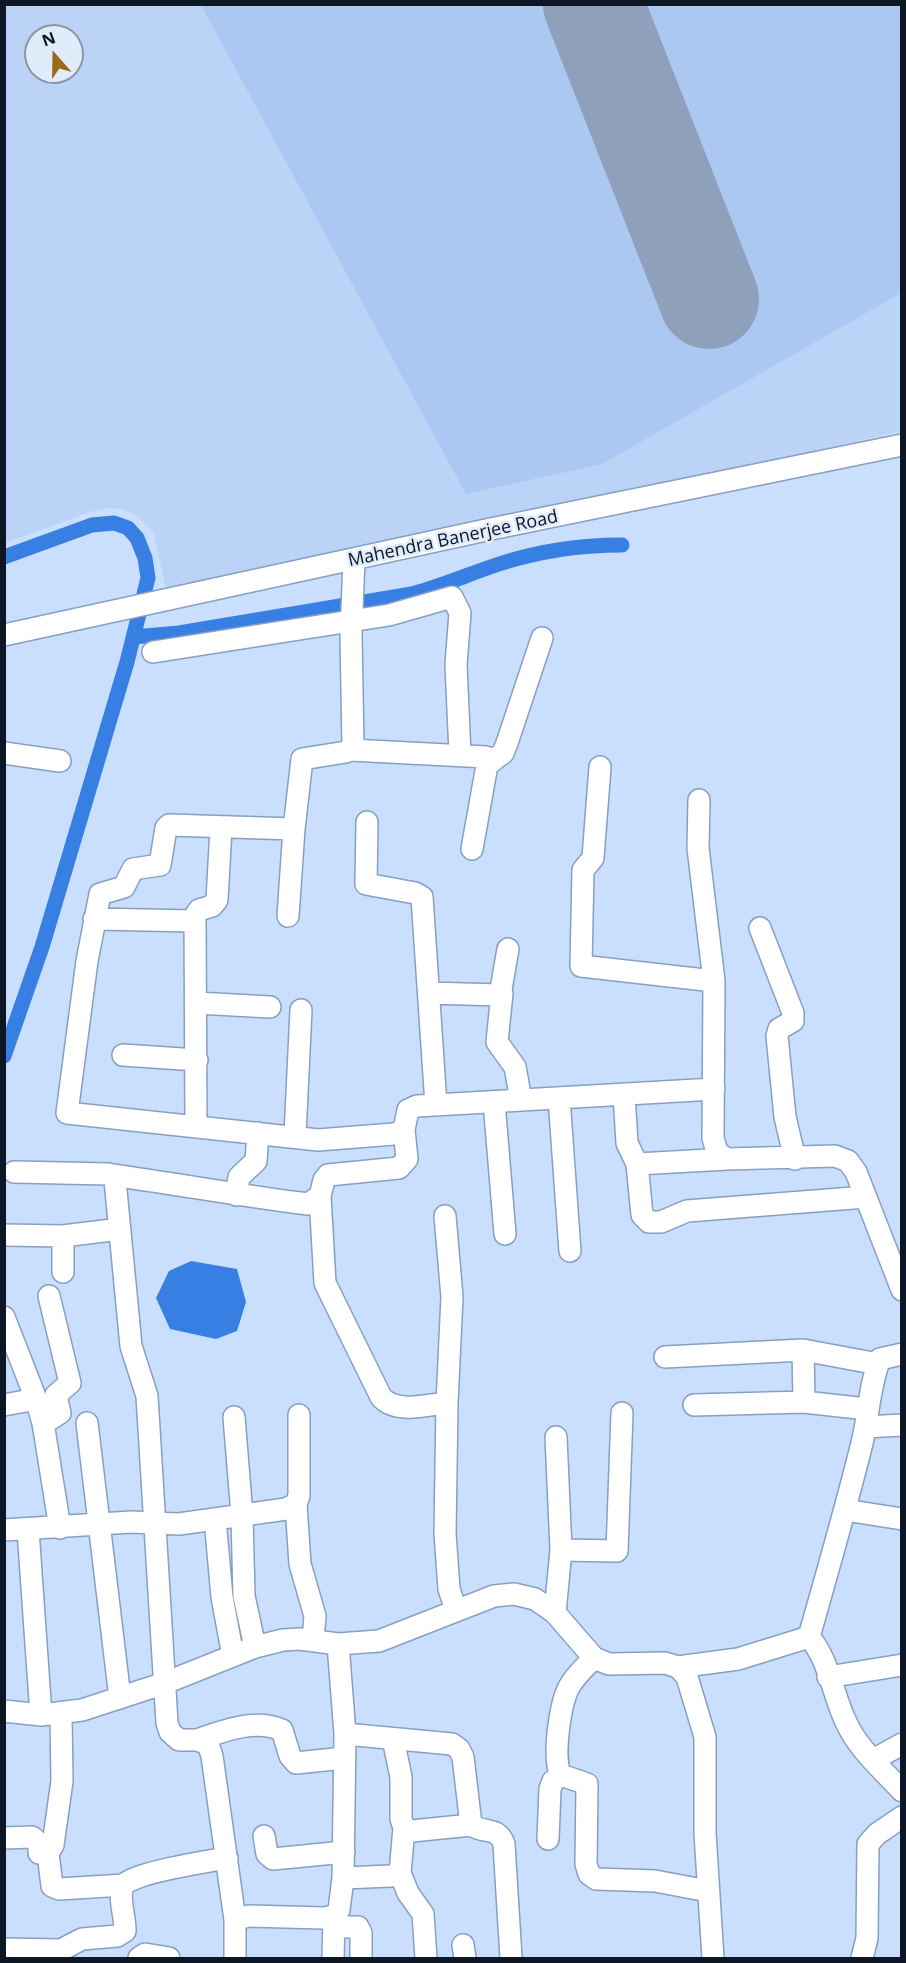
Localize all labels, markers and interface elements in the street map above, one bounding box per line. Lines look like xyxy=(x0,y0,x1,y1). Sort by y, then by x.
north arrow xyxy=(24,24,84,84)
text: N xyxy=(39,26,58,52)
street label: Mahendra Banerjee Road xyxy=(346,506,560,572)

